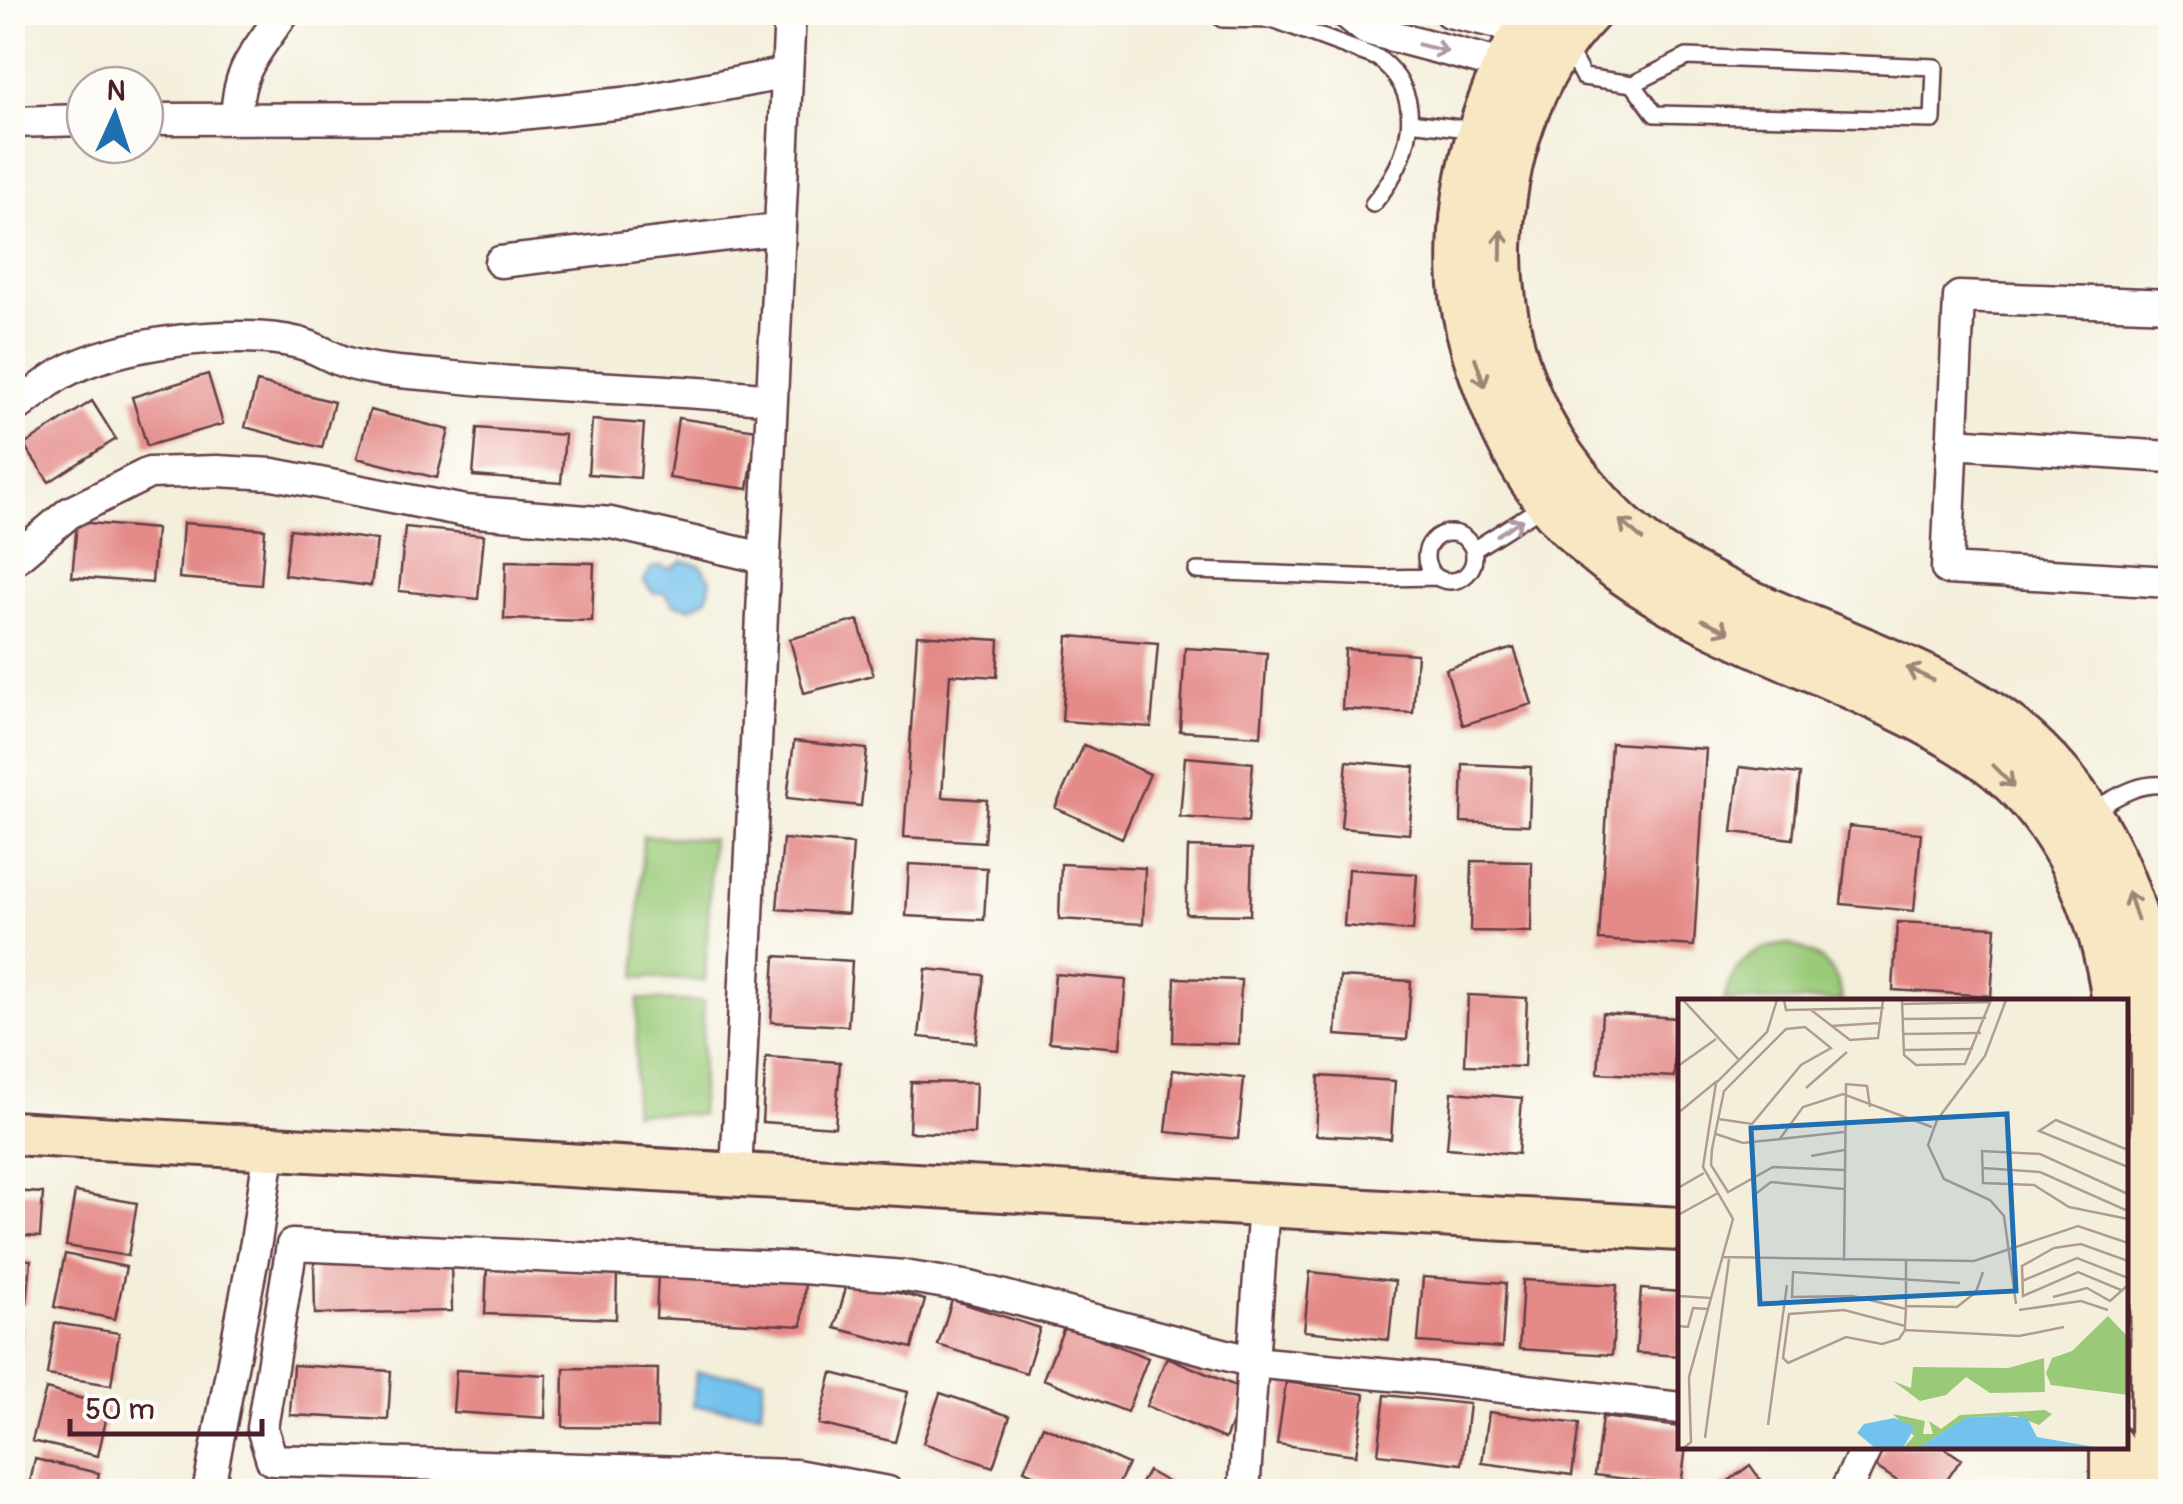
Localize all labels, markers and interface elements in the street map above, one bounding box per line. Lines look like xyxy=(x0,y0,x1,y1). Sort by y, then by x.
one-way arrow xyxy=(1416,40,1448,58)
north arrow xyxy=(65,65,165,165)
text: N xyxy=(106,74,127,110)
one-way arrow xyxy=(1492,229,1511,261)
one-way arrow xyxy=(1473,355,1491,387)
one-way arrow xyxy=(1496,516,1524,537)
one-way arrow xyxy=(1618,520,1644,542)
one-way arrow xyxy=(1701,618,1731,637)
one-way arrow xyxy=(1906,664,1936,683)
one-way arrow xyxy=(1990,763,2015,788)
one-way arrow xyxy=(2123,891,2141,923)
inset map xyxy=(1678,999,2128,1449)
scale bar xyxy=(70,1374,262,1436)
text: 50 m xyxy=(85,1391,155,1428)

